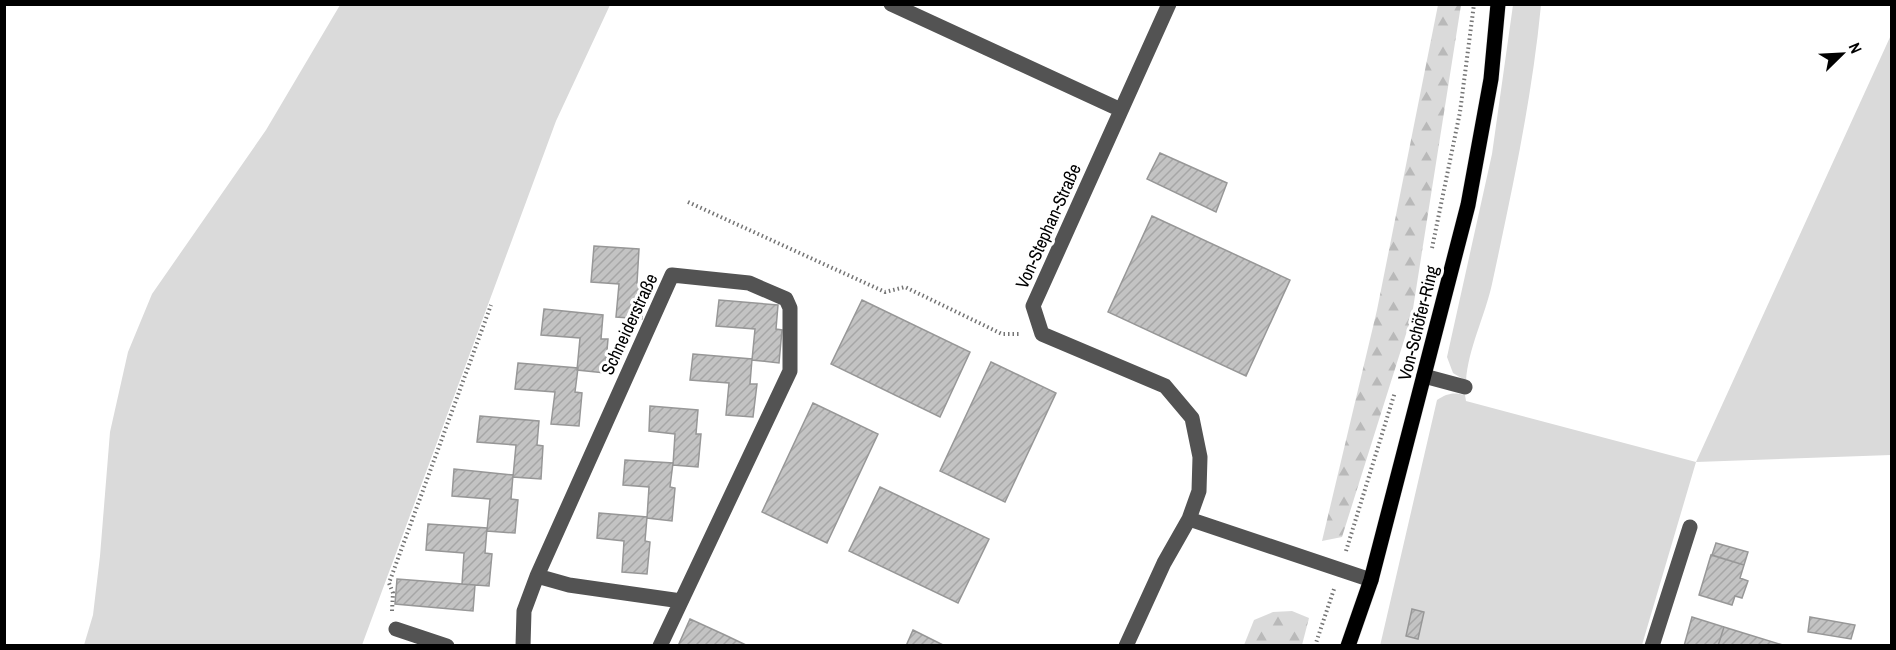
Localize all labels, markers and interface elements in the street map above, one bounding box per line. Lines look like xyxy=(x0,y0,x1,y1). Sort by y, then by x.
north arrow xyxy=(1812,24,1872,84)
text: N xyxy=(1844,39,1868,57)
street label: Von-Stephan-Straße xyxy=(1009,159,1087,293)
street label: Von-Schöfer-Ring xyxy=(1392,262,1445,383)
street label: Schneiderstraße xyxy=(595,269,663,379)

